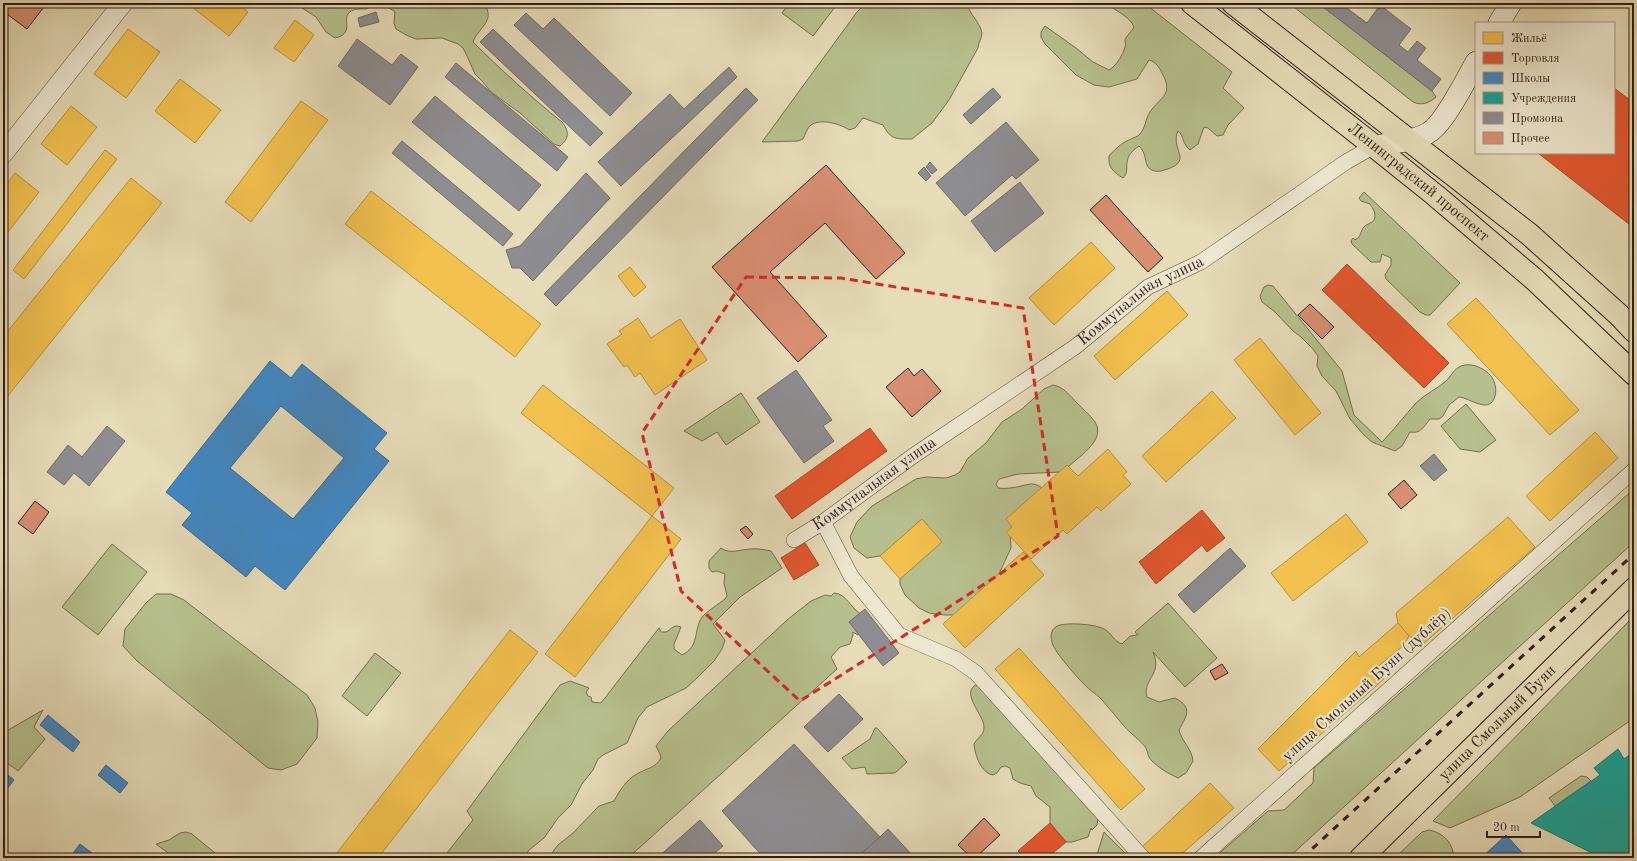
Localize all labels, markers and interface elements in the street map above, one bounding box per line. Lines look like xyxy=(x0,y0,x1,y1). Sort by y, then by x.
legend xyxy=(1475,22,1615,154)
text: Жильё xyxy=(1511,33,1547,45)
text: Торговля xyxy=(1511,53,1560,65)
text: Школы xyxy=(1511,73,1550,85)
text: Учреждения xyxy=(1511,93,1576,105)
text: Промзона xyxy=(1511,113,1563,125)
street label: Ленинградский проспект xyxy=(1345,120,1492,245)
text: Прочее xyxy=(1511,133,1550,145)
street label: Коммунальная улица xyxy=(1075,254,1206,349)
street label: Коммунальная улица xyxy=(810,435,939,534)
street label: улица Смольный Буян (дублёр) xyxy=(1279,604,1454,765)
street label: улица Смольный Буян xyxy=(1436,662,1559,784)
scale bar xyxy=(1487,813,1540,839)
text: 20 m xyxy=(1493,822,1520,834)

